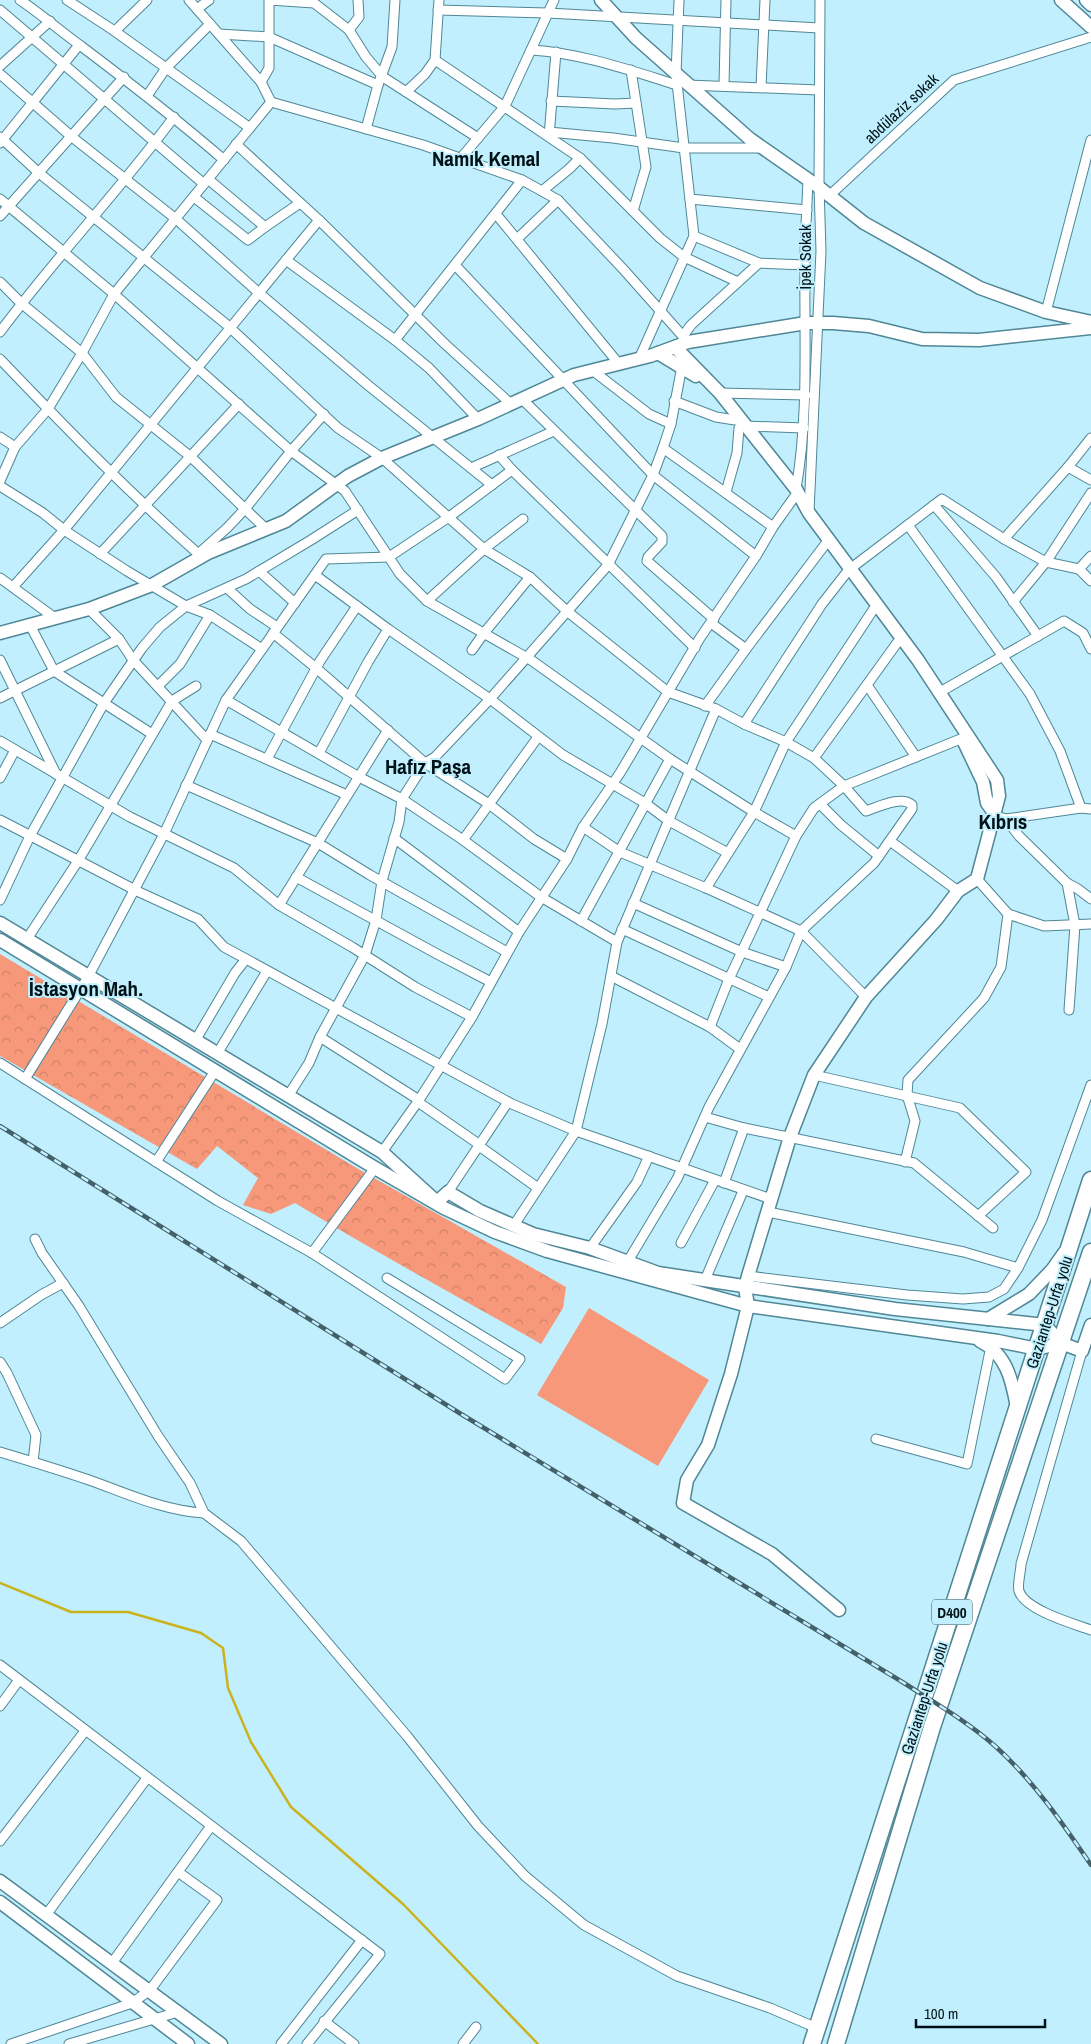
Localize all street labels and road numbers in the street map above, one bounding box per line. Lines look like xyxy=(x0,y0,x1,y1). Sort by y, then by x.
street label: abdülaziz sokak xyxy=(859,68,943,148)
street label: İpek Sokak xyxy=(794,224,816,289)
street label: Gaziantep-Urfa yolu xyxy=(1020,1253,1078,1371)
road number: D400 xyxy=(932,1600,972,1624)
street label: Gaziantep-Urfa yolu xyxy=(895,1639,953,1757)

